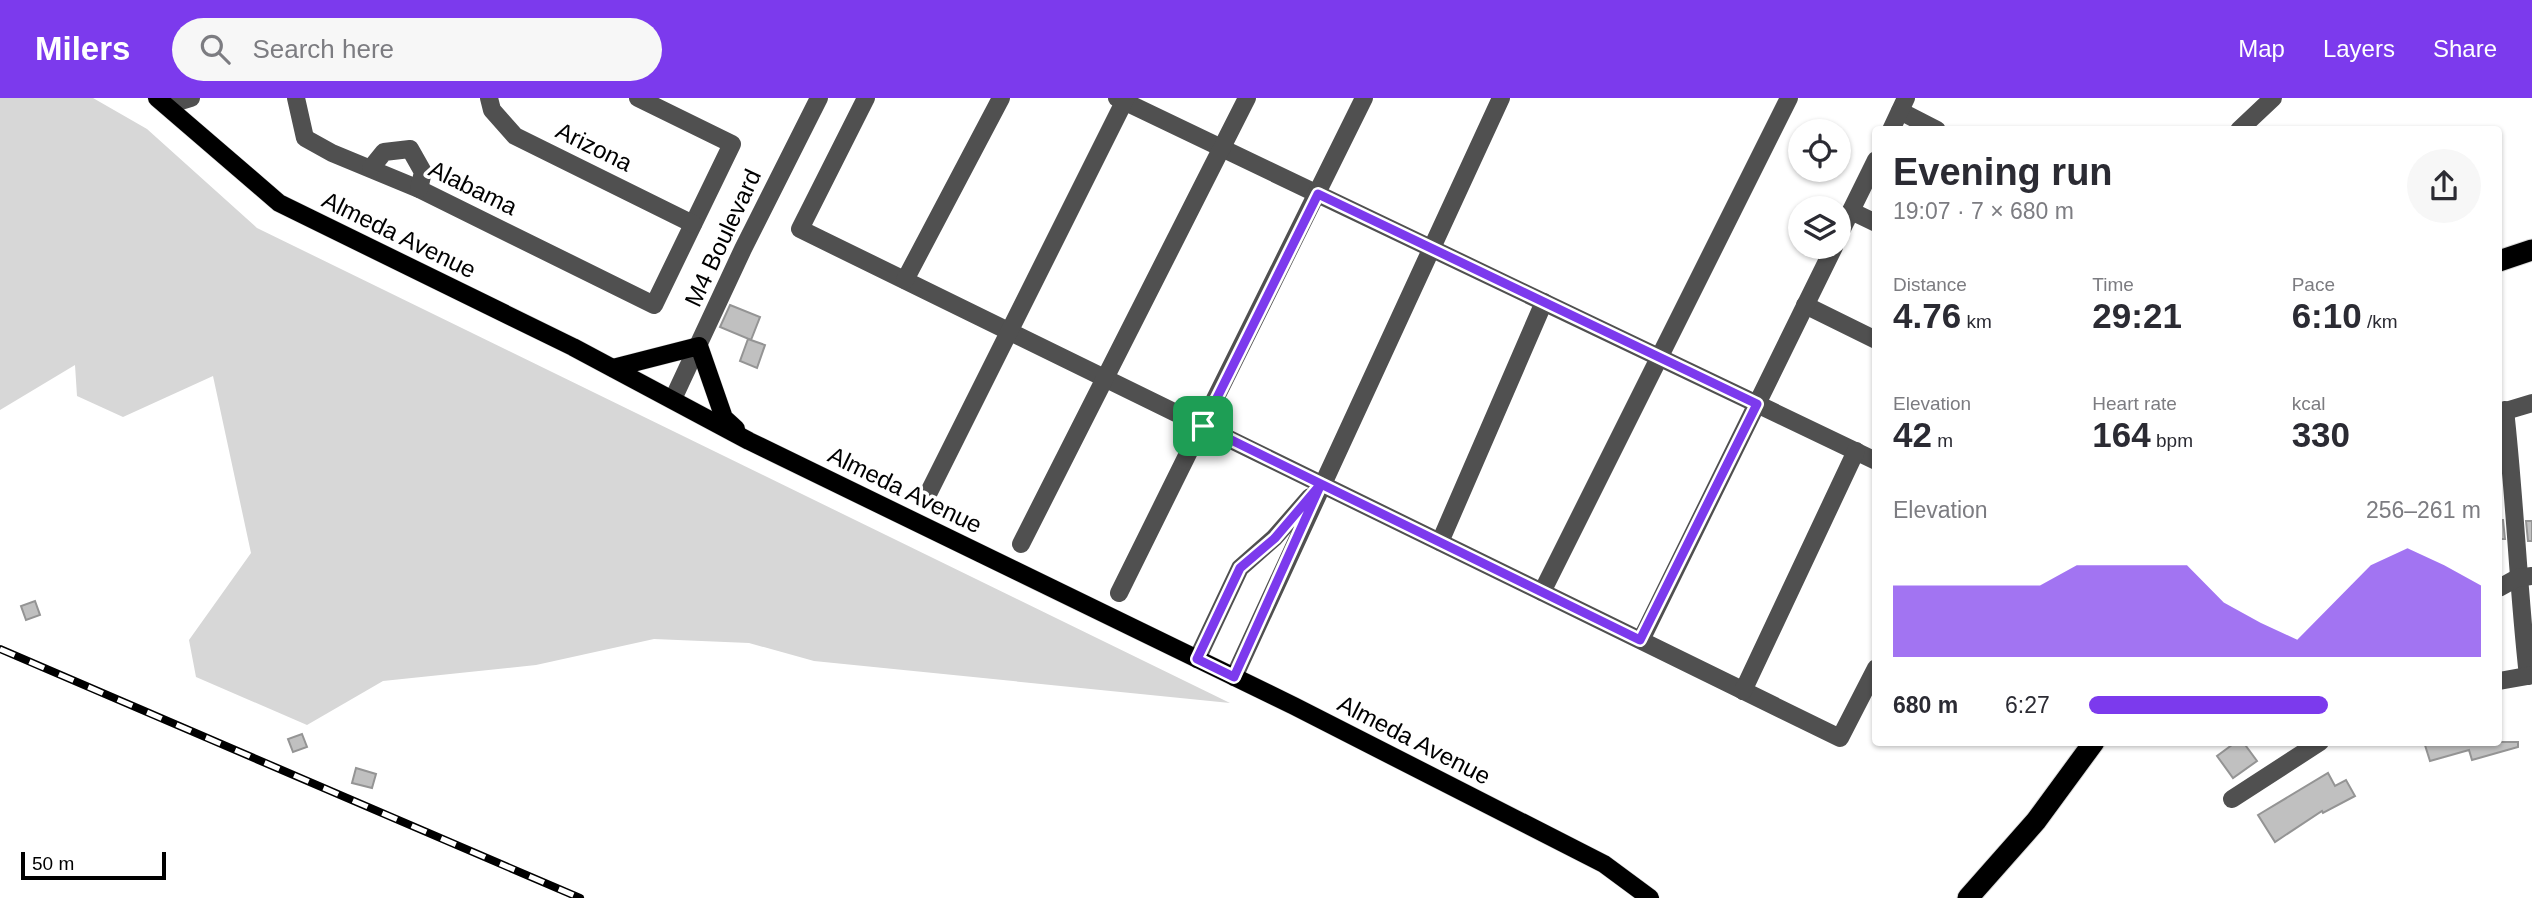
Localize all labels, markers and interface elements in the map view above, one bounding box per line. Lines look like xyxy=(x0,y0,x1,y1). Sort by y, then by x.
search box xyxy=(172,18,662,81)
text: Milers xyxy=(35,30,130,67)
icon: search xyxy=(196,30,234,68)
text: Search here xyxy=(252,34,394,64)
text: Map xyxy=(2238,35,2285,62)
text: Layers xyxy=(2323,35,2395,62)
text: Share xyxy=(2433,35,2497,62)
street label: Arizona xyxy=(552,117,637,177)
map controls xyxy=(1788,119,1851,259)
button: locate xyxy=(1788,119,1851,182)
button: share xyxy=(2407,149,2481,223)
text: Evening run xyxy=(1893,151,2113,193)
street label: Alabama xyxy=(425,155,522,221)
street label: M4 Boulevard xyxy=(679,165,766,311)
street label: Almeda Avenue xyxy=(318,186,480,283)
button: layers xyxy=(1788,196,1851,259)
text: 19:07 · 7 × 680 m xyxy=(1893,198,2074,224)
text: Distance xyxy=(1893,274,1967,295)
text: Time xyxy=(2092,274,2134,295)
text: Pace xyxy=(2292,274,2335,295)
text: 4.76 xyxy=(1893,296,1961,335)
text: 29:21 xyxy=(2092,296,2182,335)
text: 6:10 xyxy=(2292,296,2362,335)
text: km xyxy=(1961,311,1992,332)
text: /km xyxy=(2362,311,2398,332)
text: Elevation xyxy=(1893,393,1971,414)
text: Heart rate xyxy=(2092,393,2177,414)
text: kcal xyxy=(2292,393,2325,414)
pin xyxy=(1173,396,1233,456)
icon: arrive xyxy=(1184,407,1222,445)
text: 42 xyxy=(1893,415,1932,454)
text: 164 xyxy=(2092,415,2151,454)
text: 330 xyxy=(2292,415,2350,454)
text: m xyxy=(1932,430,1953,451)
text: bpm xyxy=(2151,430,2193,451)
street label: Almeda Avenue xyxy=(824,441,986,538)
text: Elevation xyxy=(1893,497,1988,523)
text: 256–261 m xyxy=(2366,497,2481,523)
street label: Almeda Avenue xyxy=(1333,689,1495,790)
text: 680 m xyxy=(1893,692,1958,718)
text: 6:27 xyxy=(2005,692,2050,718)
scale bar xyxy=(21,849,166,881)
text: 50 m xyxy=(32,853,74,874)

